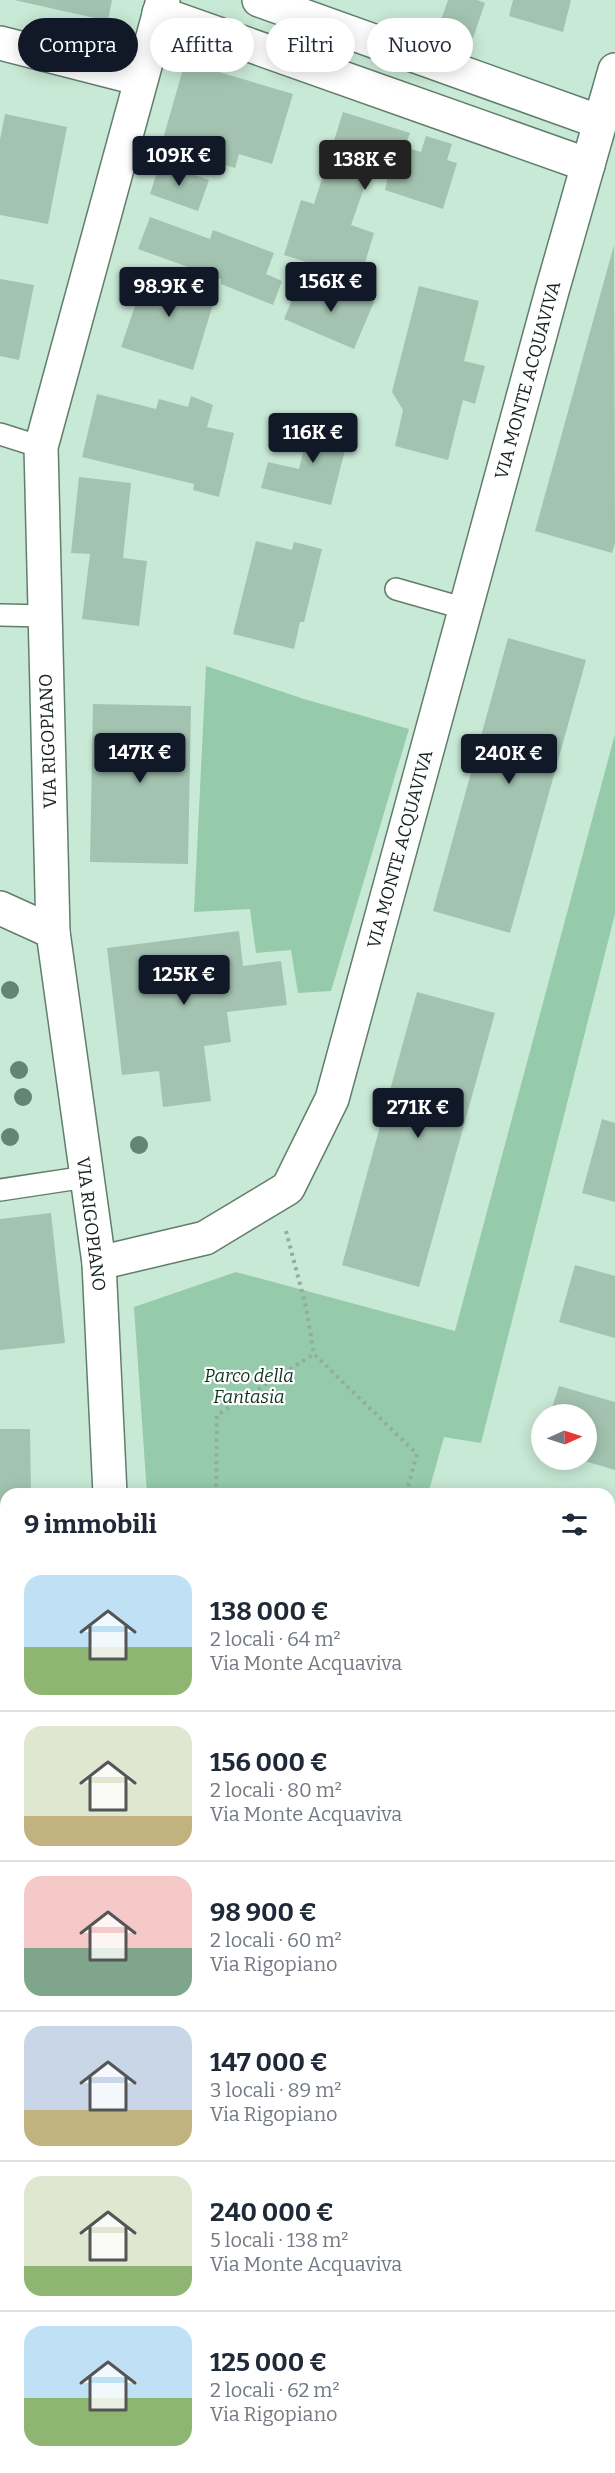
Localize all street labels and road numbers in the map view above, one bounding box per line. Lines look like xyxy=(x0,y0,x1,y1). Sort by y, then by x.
street label: VIA MONTE ACQUAVIVA xyxy=(490,278,565,482)
street label: VIA RIGOPIANO xyxy=(35,673,61,809)
street label: VIA MONTE ACQUAVIVA xyxy=(363,747,438,951)
street label: VIA RIGOPIANO xyxy=(72,1156,110,1292)

